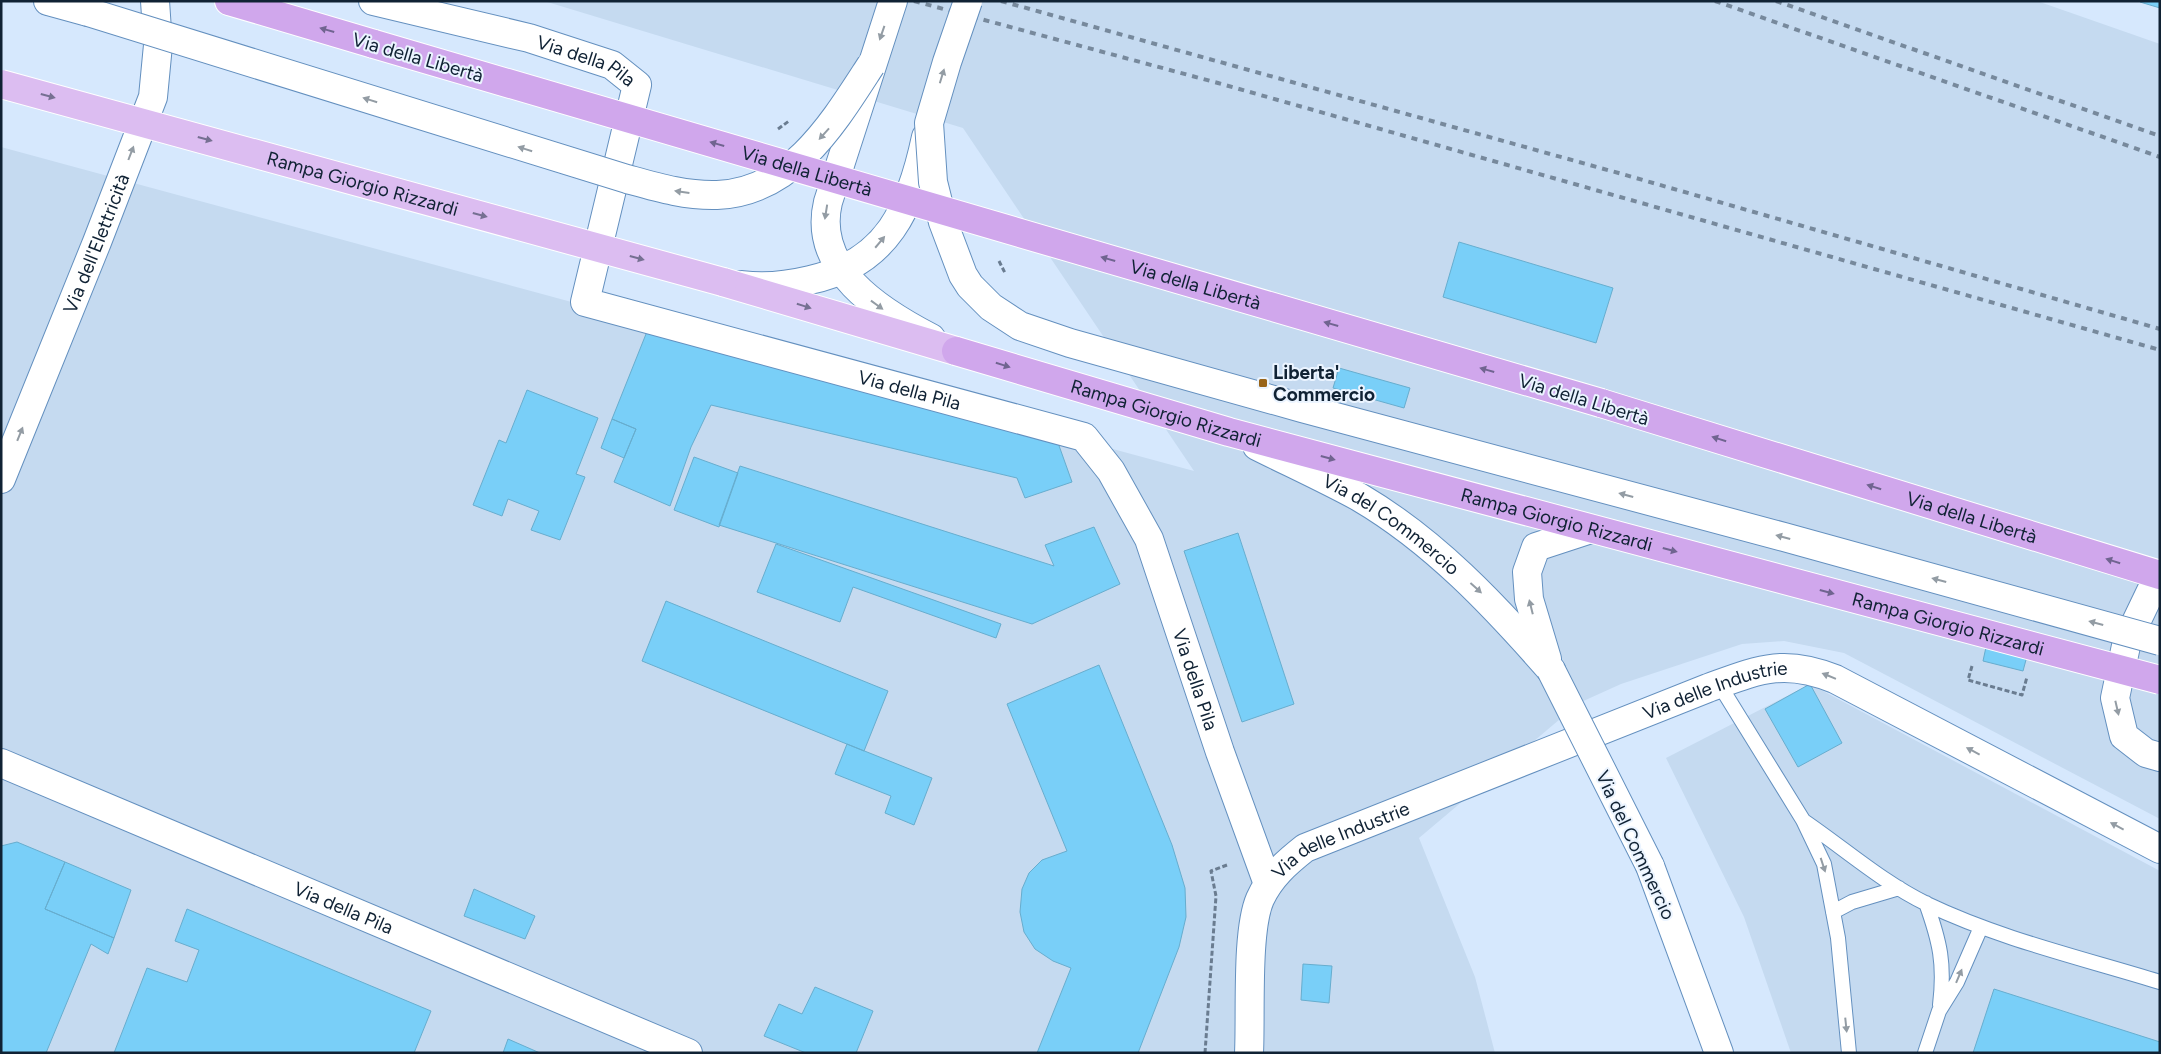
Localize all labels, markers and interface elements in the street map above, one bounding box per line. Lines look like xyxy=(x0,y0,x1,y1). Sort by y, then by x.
one-way arrow xyxy=(319,25,334,33)
one-way arrow xyxy=(878,26,886,41)
street label: Via della Libertà xyxy=(350,28,486,87)
street label: Via della Pila xyxy=(534,30,640,91)
one-way arrow xyxy=(939,68,947,83)
one-way arrow xyxy=(41,93,56,101)
one-way arrow xyxy=(362,96,377,104)
one-way arrow xyxy=(818,128,829,141)
one-way arrow xyxy=(198,136,213,144)
one-way arrow xyxy=(709,140,724,148)
street label: Via della Libertà xyxy=(739,141,875,201)
one-way arrow xyxy=(518,144,533,152)
one-way arrow xyxy=(128,145,135,160)
street label: Rampa Giorgio Rizzardi xyxy=(264,146,461,221)
street label: Via dell'Elettricità xyxy=(58,170,134,317)
one-way arrow xyxy=(673,188,689,196)
one-way arrow xyxy=(822,204,830,220)
one-way arrow xyxy=(472,211,487,219)
one-way arrow xyxy=(875,236,886,249)
one-way arrow xyxy=(629,254,644,262)
one-way arrow xyxy=(1100,254,1115,262)
street label: Via della Libertà xyxy=(1127,255,1264,315)
one-way arrow xyxy=(870,299,883,310)
one-way arrow xyxy=(796,302,811,310)
one-way arrow xyxy=(1323,320,1338,328)
one-way arrow xyxy=(996,361,1011,369)
place label: Liberta' Commercio xyxy=(1273,361,1375,406)
street label: Via della Pila xyxy=(855,365,963,415)
one-way arrow xyxy=(1479,365,1494,373)
street label: Via della Libertà xyxy=(1516,369,1652,430)
street label: Rampa Giorgio Rizzardi xyxy=(1068,375,1264,452)
marker: Liberta' Commercio xyxy=(1257,377,1269,389)
one-way arrow xyxy=(16,427,24,441)
one-way arrow xyxy=(1711,435,1726,443)
one-way arrow xyxy=(1320,454,1335,462)
street label: Via del Commercio xyxy=(1319,469,1464,580)
street label: Rampa Giorgio Rizzardi xyxy=(1458,483,1655,556)
one-way arrow xyxy=(1867,483,1882,491)
street label: Via della Libertà xyxy=(1904,487,2040,548)
one-way arrow xyxy=(1618,490,1633,498)
one-way arrow xyxy=(1775,532,1790,540)
one-way arrow xyxy=(1663,546,1678,554)
one-way arrow xyxy=(2106,556,2121,564)
one-way arrow xyxy=(1932,575,1947,583)
one-way arrow xyxy=(1469,582,1481,594)
street label: Rampa Giorgio Rizzardi xyxy=(1850,587,2047,661)
one-way arrow xyxy=(1820,588,1835,596)
one-way arrow xyxy=(1527,599,1535,614)
one-way arrow xyxy=(2088,619,2103,627)
street label: Via della Pila xyxy=(1168,626,1223,733)
street label: Via delle Industrie xyxy=(1640,657,1788,725)
one-way arrow xyxy=(1821,672,1836,679)
one-way arrow xyxy=(2113,701,2121,716)
one-way arrow xyxy=(1965,747,1980,755)
street label: Via del Commercio xyxy=(1591,767,1680,923)
street label: Via delle Industrie xyxy=(1267,797,1413,884)
one-way arrow xyxy=(2109,822,2124,830)
one-way arrow xyxy=(1820,857,1828,872)
street label: Via della Pila xyxy=(290,877,397,939)
one-way arrow xyxy=(1955,969,1963,983)
one-way arrow xyxy=(1843,1017,1851,1033)

